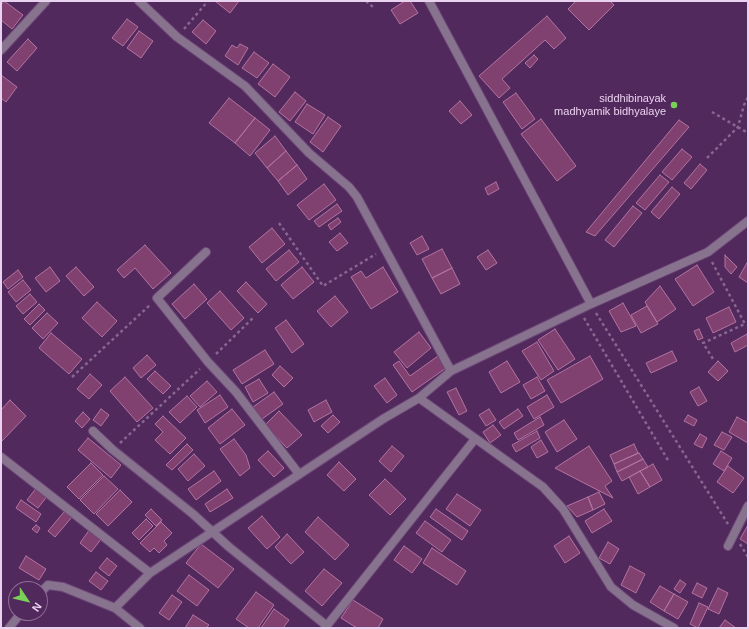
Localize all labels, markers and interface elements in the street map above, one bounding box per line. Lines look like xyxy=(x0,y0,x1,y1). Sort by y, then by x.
place label: siddhibinayak madhyamik bidhyalaye xyxy=(554,92,666,118)
marker: siddhibinayak madhyamik bidhyalaye xyxy=(669,100,679,110)
north arrow xyxy=(8,581,48,621)
text: N xyxy=(30,601,44,614)

